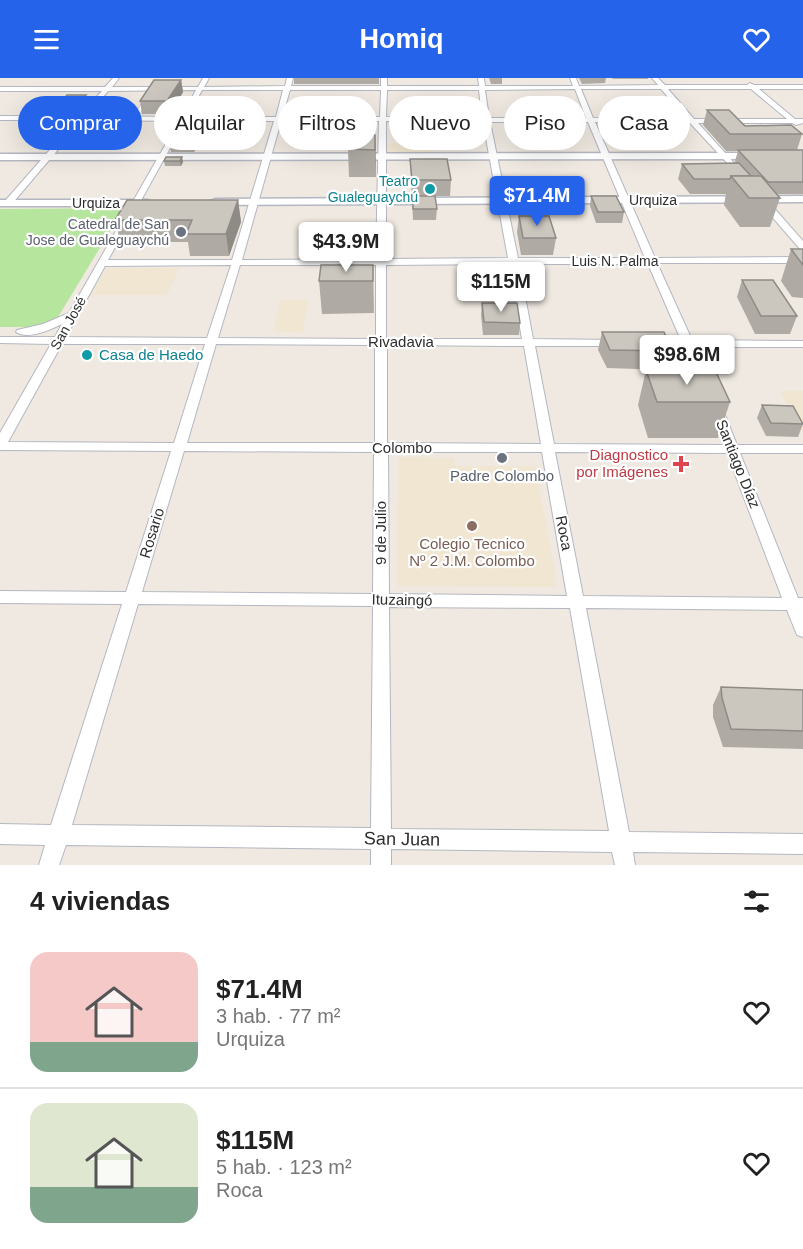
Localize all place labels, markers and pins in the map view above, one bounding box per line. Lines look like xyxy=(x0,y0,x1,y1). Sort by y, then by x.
place label: Teatro Gualeguaychú xyxy=(328,173,418,205)
pin: $71.4M xyxy=(488,176,586,227)
marker: Teatro Gualeguaychú xyxy=(423,182,437,196)
place label: Catedral de San Jose de Gualeguaychú xyxy=(26,216,169,248)
pin: $43.9M xyxy=(297,222,395,273)
marker: Catedral de San Jose de Gualeguaychú xyxy=(174,225,188,239)
pin: $115M xyxy=(459,262,543,313)
pin: $98.6M xyxy=(638,335,736,386)
place label: Casa de Haedo xyxy=(99,346,203,363)
marker: Casa de Haedo xyxy=(80,348,94,362)
place label: Diagnostico por Imágenes xyxy=(576,446,668,480)
marker: Padre Colombo xyxy=(495,451,509,465)
marker: Diagnostico por Imágenes xyxy=(672,455,690,473)
place label: Padre Colombo xyxy=(450,467,554,484)
marker: Colegio Tecnico Nº 2 J.M. Colombo xyxy=(465,519,479,533)
place label: Colegio Tecnico Nº 2 J.M. Colombo xyxy=(409,535,535,569)

